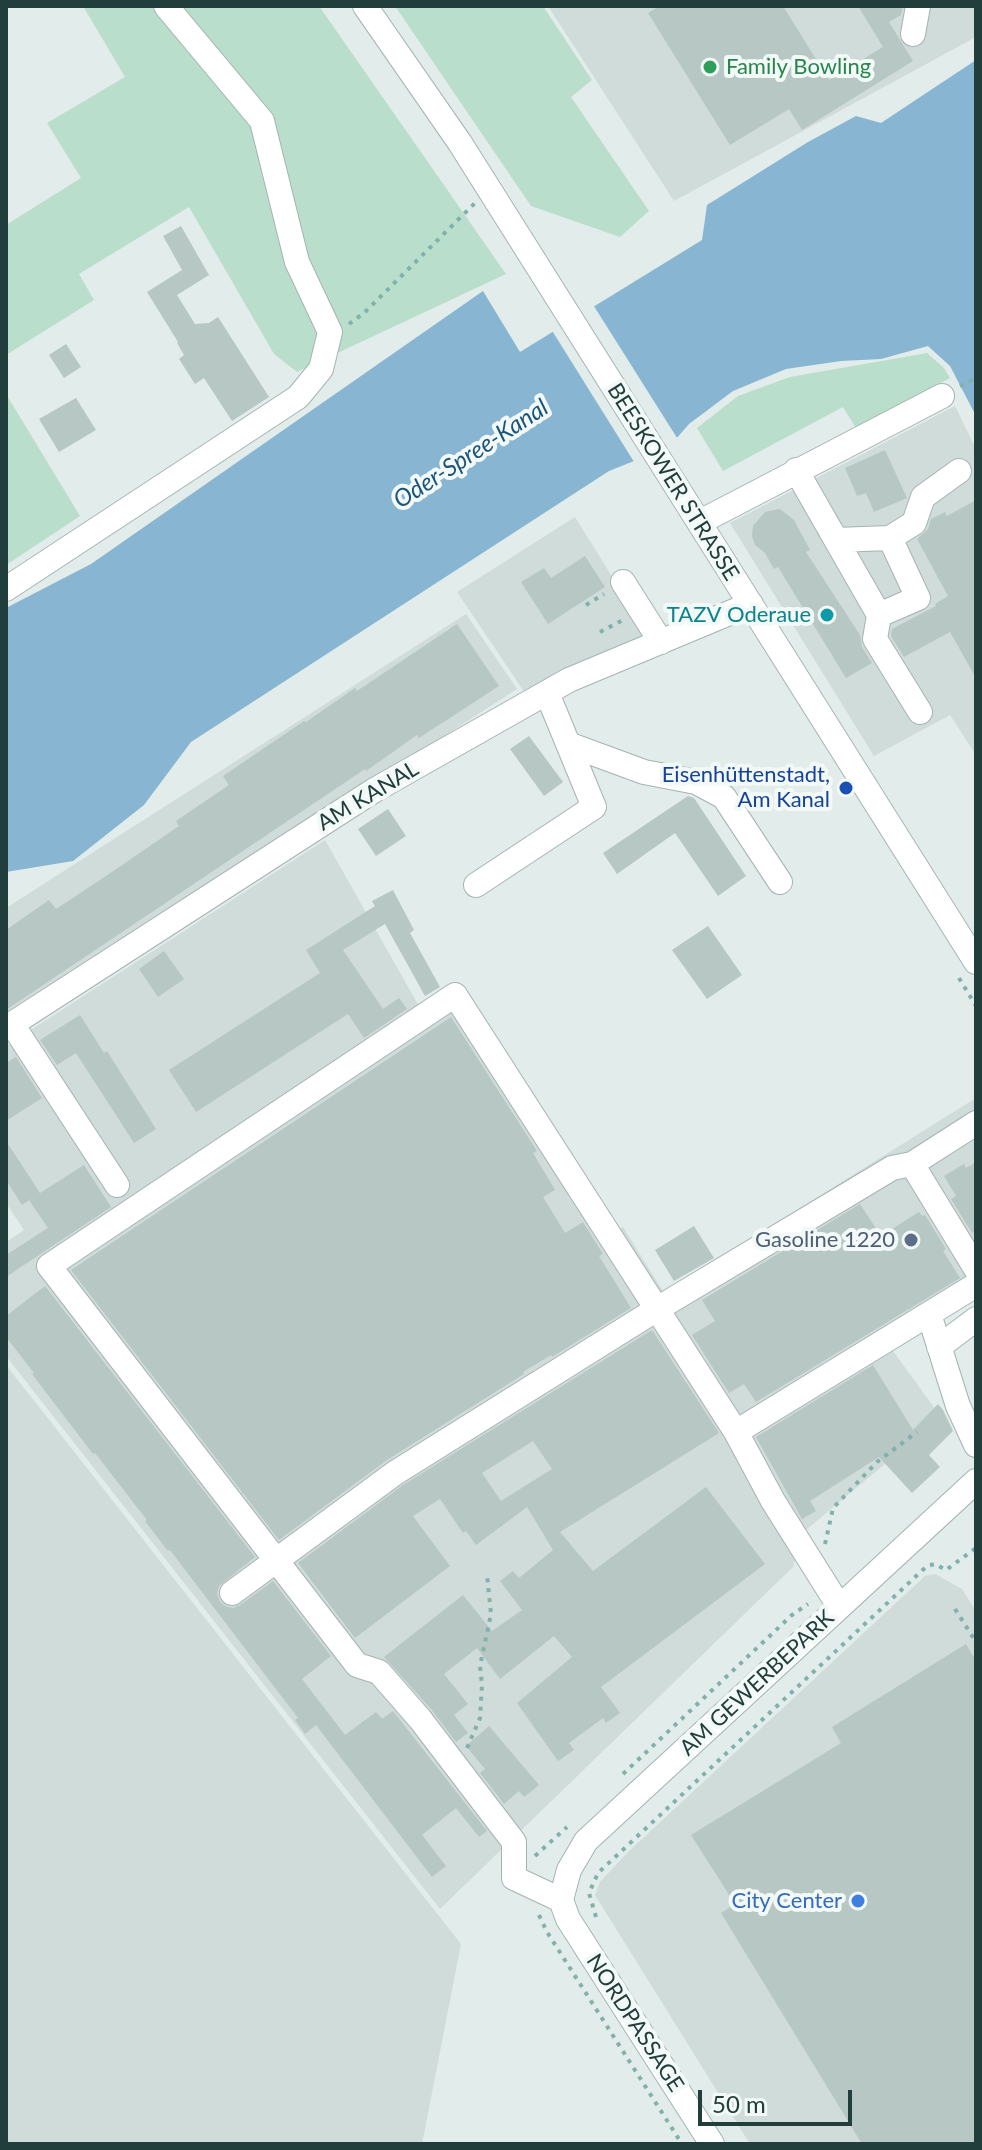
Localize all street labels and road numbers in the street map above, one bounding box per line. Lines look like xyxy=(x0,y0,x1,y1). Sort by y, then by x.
street label: BEESKOWER STRASSE xyxy=(601,378,745,586)
street label: AM KANAL xyxy=(313,755,423,837)
street label: AM GEWERBEPARK xyxy=(674,1605,840,1761)
street label: NORDPASSAGE xyxy=(581,1949,689,2097)

